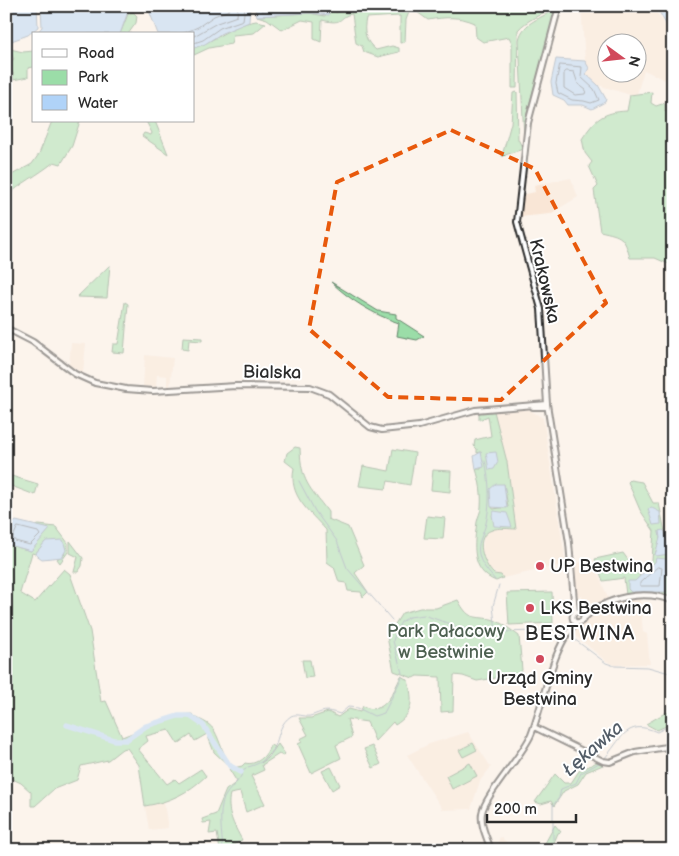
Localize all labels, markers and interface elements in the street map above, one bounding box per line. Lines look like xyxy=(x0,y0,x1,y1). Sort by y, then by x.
legend xyxy=(32,32,195,122)
north arrow xyxy=(596,32,646,82)
text: Road xyxy=(78,44,114,63)
text: N xyxy=(625,54,644,69)
text: Park xyxy=(78,68,109,87)
text: Water xyxy=(78,94,118,113)
street label: Krakowska xyxy=(525,237,564,326)
street label: Bialska xyxy=(243,361,301,384)
place label: UP Bestwina xyxy=(550,556,653,577)
marker: UP Bestwina xyxy=(534,560,546,572)
place label: LKS Bestwina xyxy=(540,598,652,619)
marker: LKS Bestwina xyxy=(524,602,536,614)
park label: Park Pałacowy w Bestwinie xyxy=(387,621,506,663)
district label: BESTWINA xyxy=(525,622,635,646)
marker: Urząd Gminy Bestwina xyxy=(534,653,546,665)
place label: Urząd Gminy Bestwina xyxy=(488,668,593,710)
water label: Łękawka xyxy=(558,716,628,782)
scale bar xyxy=(487,791,575,823)
text: 200 m xyxy=(494,800,537,819)

